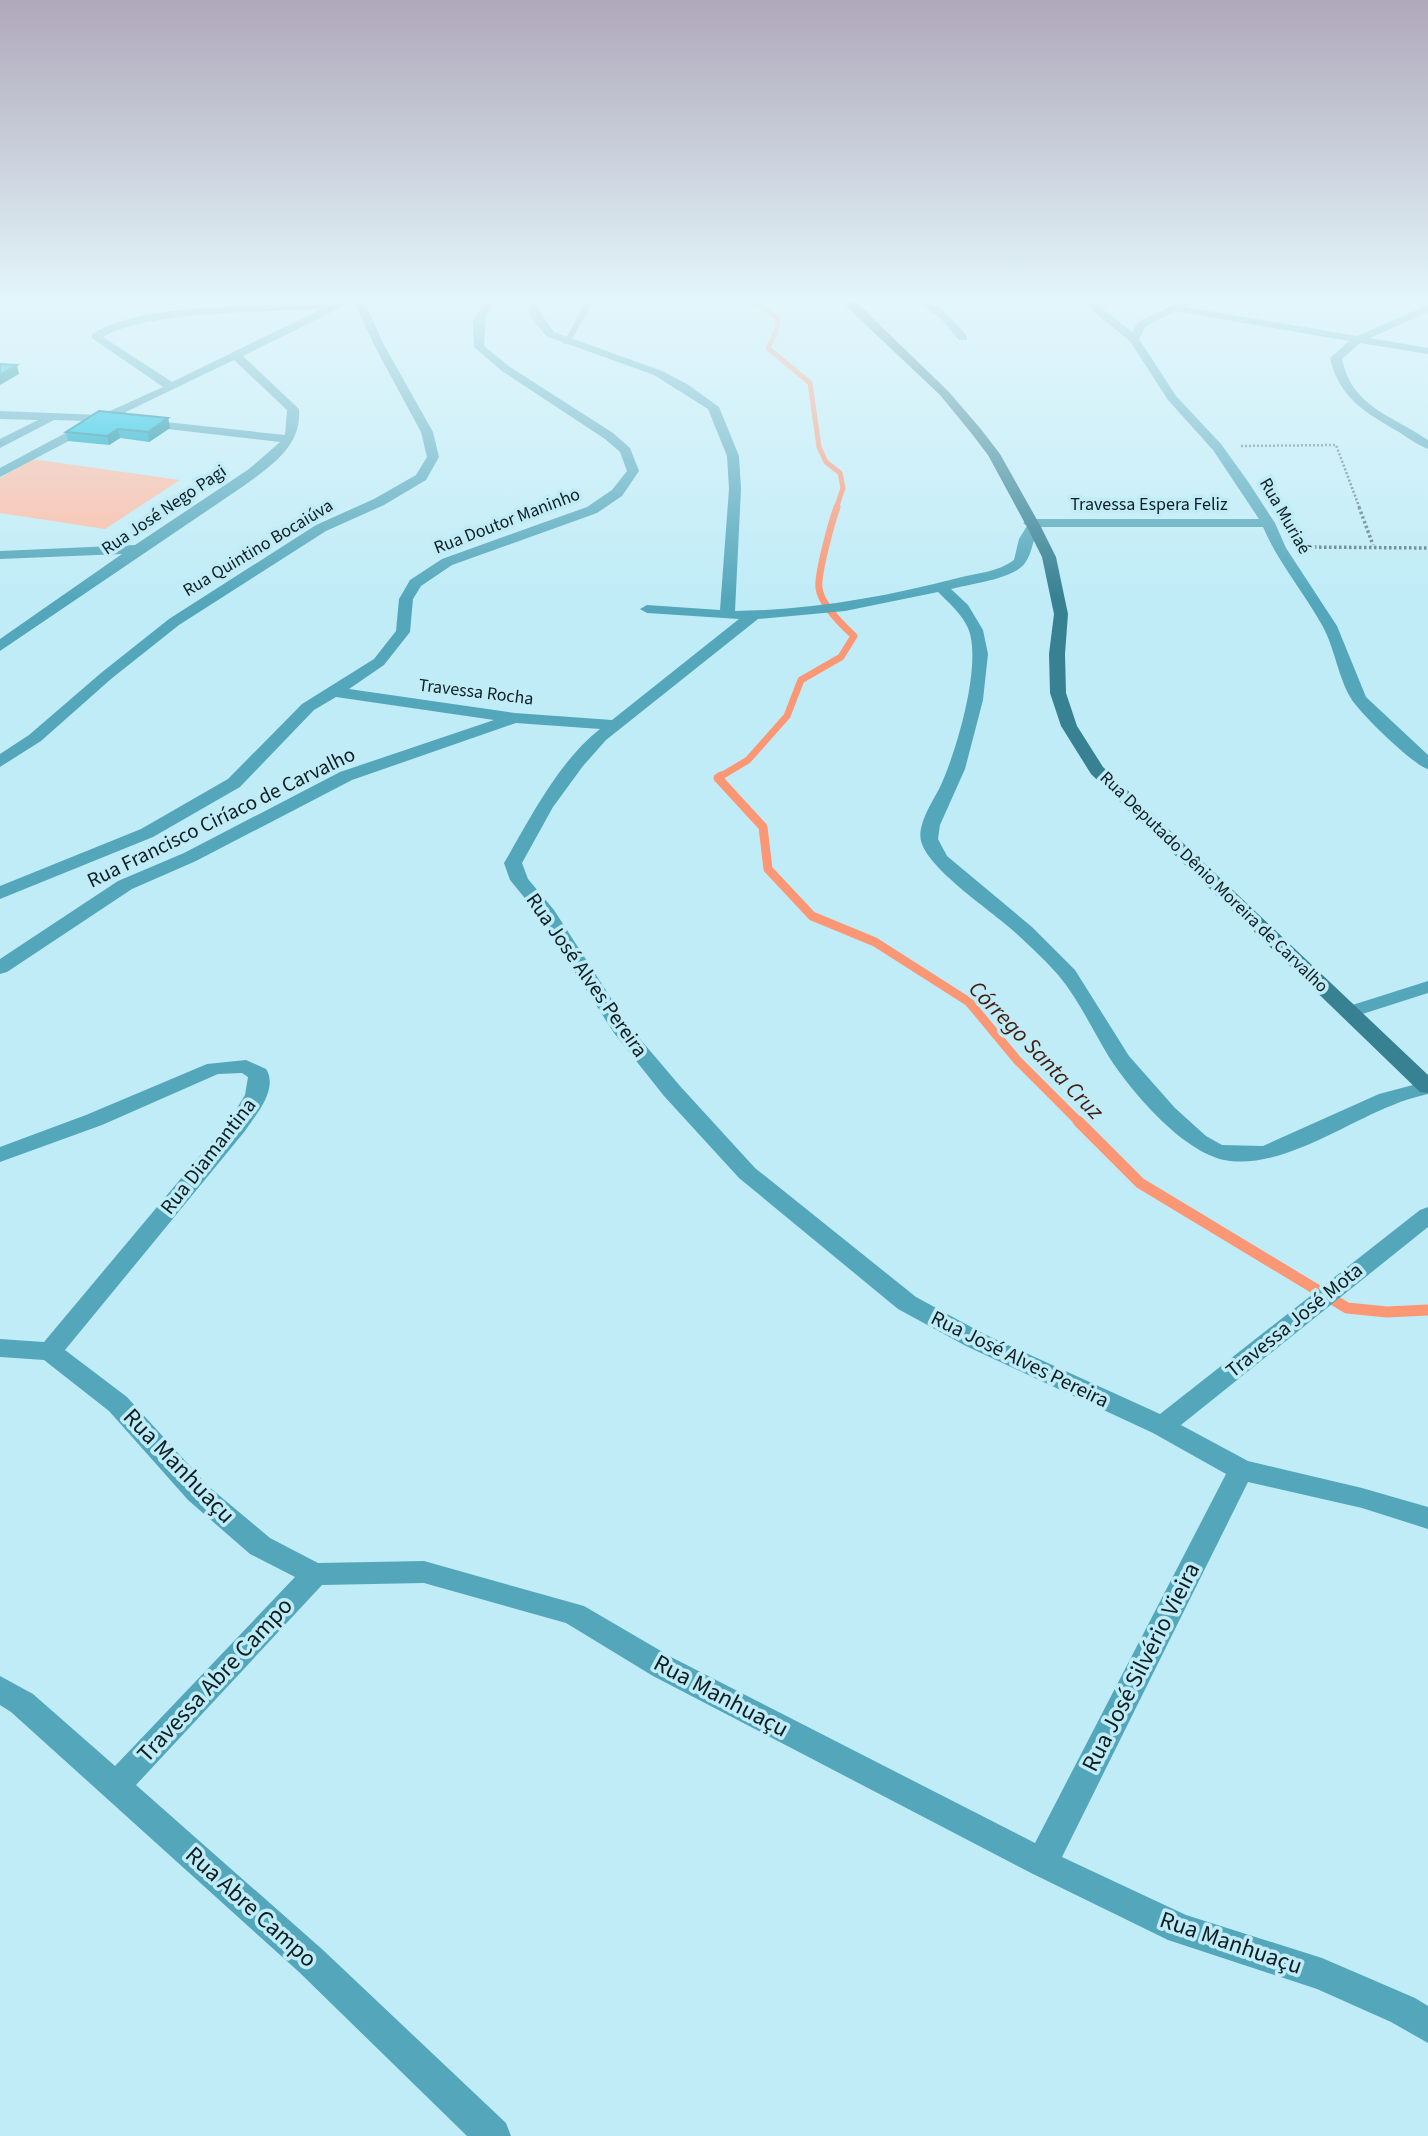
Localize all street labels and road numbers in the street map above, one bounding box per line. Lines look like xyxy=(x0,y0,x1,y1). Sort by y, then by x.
street label: Rua José Nego Pagi xyxy=(97,459,231,561)
street label: Rua Muriaé xyxy=(1253,473,1317,559)
street label: Rua Doutor Maninho xyxy=(430,482,584,560)
street label: Travessa Espera Feliz xyxy=(1070,492,1228,517)
street label: Rua Quintino Bocaiúva xyxy=(178,493,338,603)
street label: Travessa Rocha xyxy=(417,673,535,711)
street label: Rua Francisco Ciríaco de Carvalho xyxy=(82,739,360,895)
street label: Rua Deputado Dênio Moreira de Carvalho xyxy=(1094,766,1334,998)
street label: Rua José Alves Pereira xyxy=(519,887,655,1063)
street label: Rua Diamantina xyxy=(153,1091,263,1221)
street label: Travessa José Mota xyxy=(1219,1255,1369,1385)
street label: Rua José Alves Pereira xyxy=(926,1303,1114,1415)
street label: Rua Manhuaçu xyxy=(115,1400,243,1532)
street label: Rua José Silvério Vieira xyxy=(1073,1556,1209,1778)
street label: Travessa Abre Campo xyxy=(129,1590,301,1770)
street label: Rua Manhuaçu xyxy=(647,1646,795,1746)
street label: Rua Abre Campo xyxy=(177,1838,325,1976)
street label: Rua Manhuaçu xyxy=(1155,1902,1307,1984)

